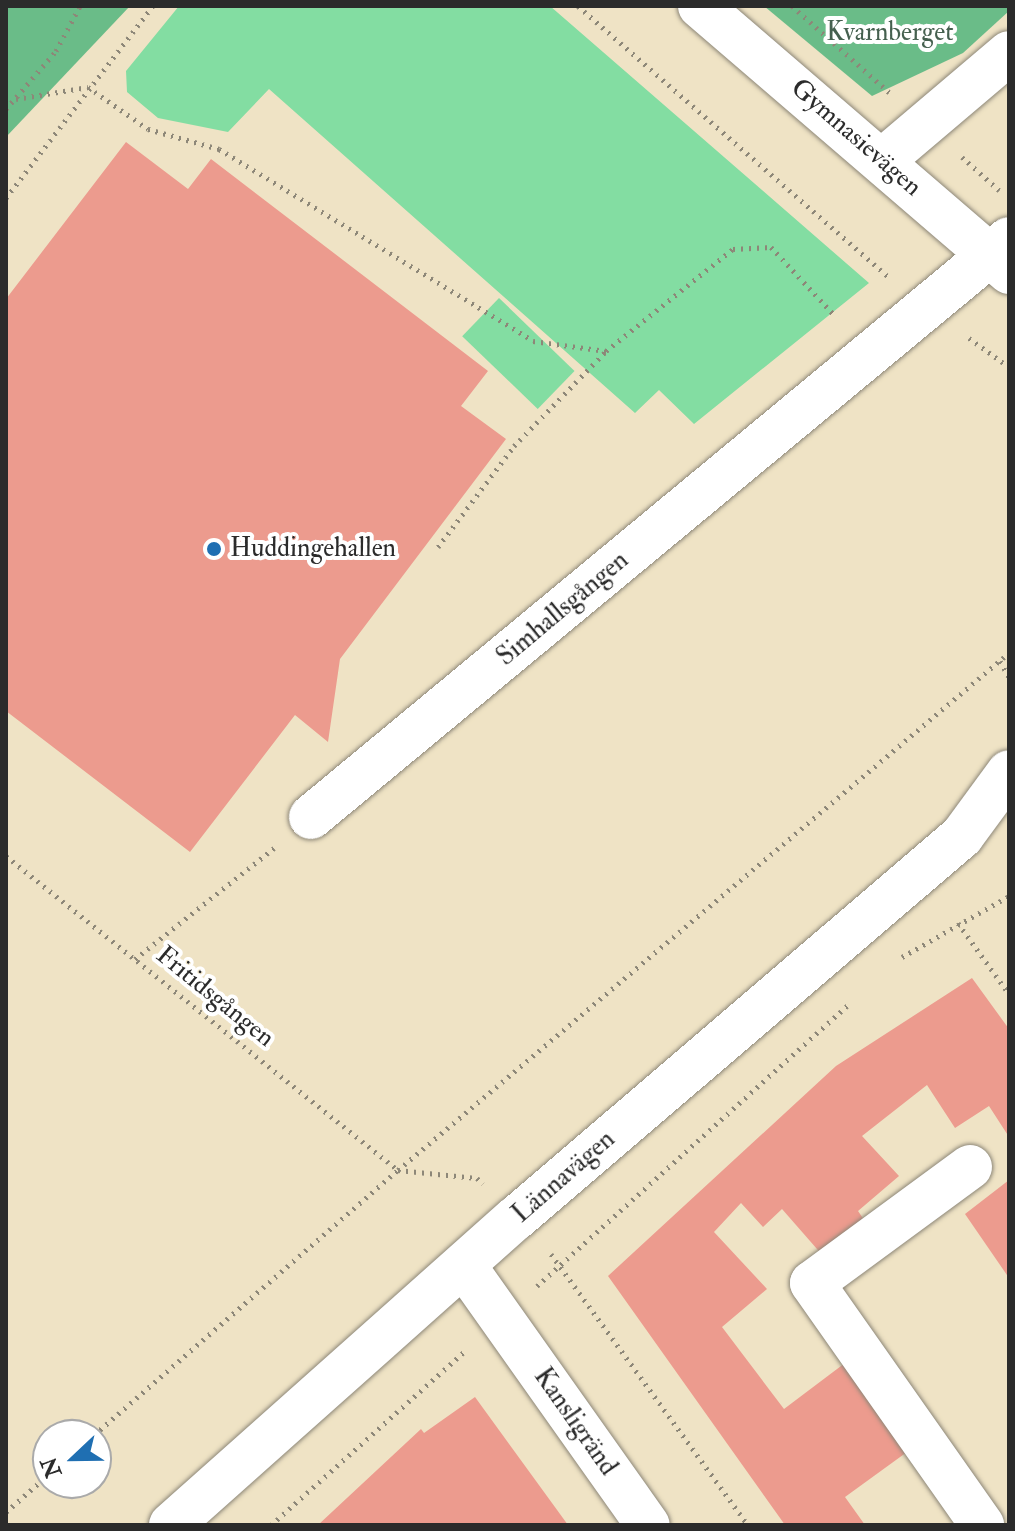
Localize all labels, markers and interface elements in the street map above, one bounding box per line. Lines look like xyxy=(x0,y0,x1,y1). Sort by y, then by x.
park label: Kvarnberget xyxy=(826,17,954,49)
street label: Gymnasievägen xyxy=(784,73,928,203)
place label: Huddingehallen xyxy=(230,533,396,565)
marker: Huddingehallen xyxy=(205,540,223,558)
street label: Simhallsgången xyxy=(491,545,635,673)
street label: Fritidsgången xyxy=(150,940,280,1054)
street label: Lännavägen xyxy=(506,1124,622,1230)
street label: Kansligränd xyxy=(527,1362,623,1482)
north arrow xyxy=(32,1419,112,1499)
text: N xyxy=(35,1453,68,1482)

